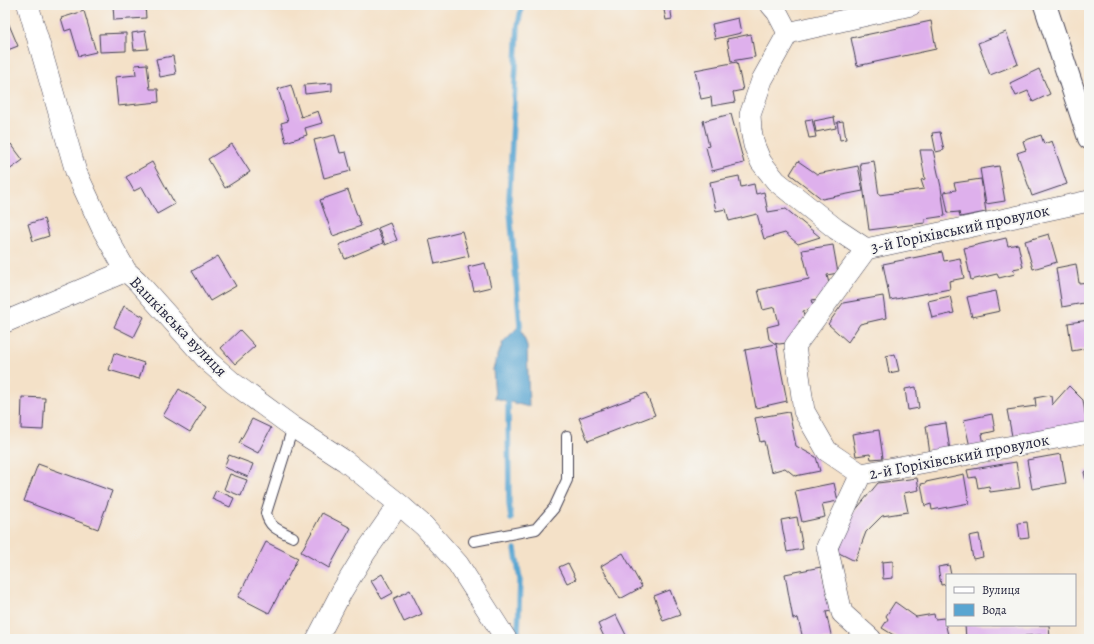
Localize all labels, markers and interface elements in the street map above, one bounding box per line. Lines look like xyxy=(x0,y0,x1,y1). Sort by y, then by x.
street label: 3-й Горіхівський провулок xyxy=(869,199,1052,259)
street label: Вашківська вулиця xyxy=(125,272,232,382)
street label: 2-й Горіхівський провулок xyxy=(867,429,1051,485)
legend xyxy=(946,574,1076,626)
text: Вулиця xyxy=(982,582,1020,598)
text: Вода xyxy=(982,602,1007,618)

